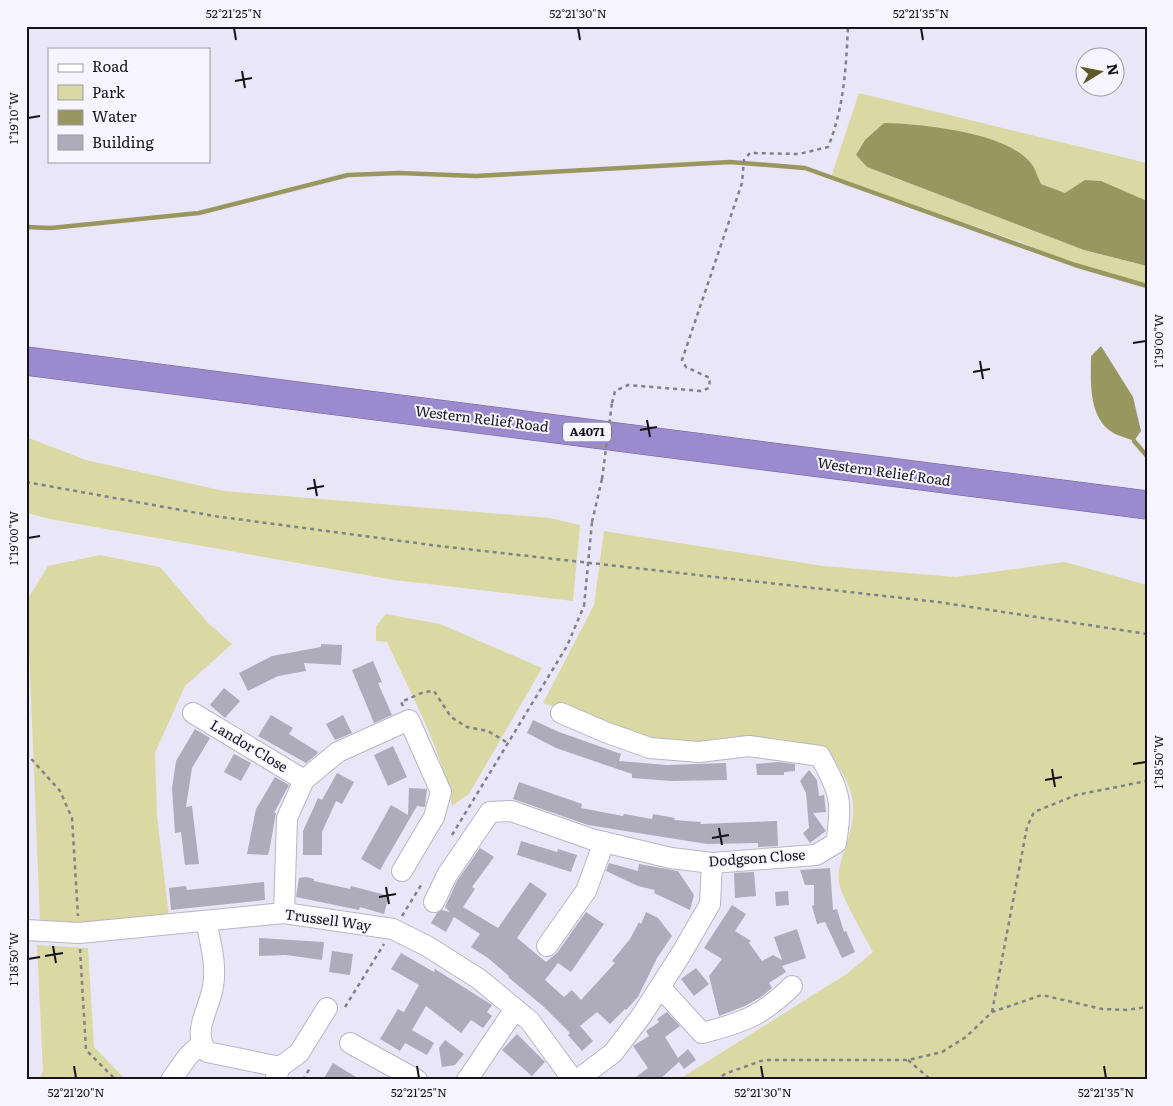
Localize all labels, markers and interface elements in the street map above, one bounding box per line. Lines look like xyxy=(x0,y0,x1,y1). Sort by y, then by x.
text: 52°21'25"N xyxy=(206,4,262,22)
text: 52°21'30"N xyxy=(549,4,607,22)
text: 52°21'35"N xyxy=(893,4,949,22)
legend xyxy=(48,48,210,162)
north arrow xyxy=(1076,48,1126,98)
text: Road xyxy=(92,54,128,77)
text: N xyxy=(1103,62,1125,77)
text: Park xyxy=(92,80,126,103)
text: 1°19'10"W xyxy=(4,92,22,144)
text: Water xyxy=(92,104,137,127)
text: Building xyxy=(92,130,154,153)
text: 1°19'00"W xyxy=(1149,314,1167,368)
street label: Western Relief Road xyxy=(414,400,550,436)
road number: A4071 xyxy=(563,422,611,442)
street label: Western Relief Road xyxy=(816,452,952,490)
text: 1°19'00"W xyxy=(4,511,22,565)
street label: Landor Close xyxy=(207,714,292,776)
text: 1°18'50"W xyxy=(1149,735,1167,789)
street label: Dodgson Close xyxy=(708,844,806,870)
street label: Trussell Way xyxy=(284,903,374,935)
text: 1°18'50"W xyxy=(4,932,22,986)
text: 52°21'20"N xyxy=(47,1083,105,1101)
text: 52°21'25"N xyxy=(391,1083,447,1101)
text: 52°21'30"N xyxy=(734,1083,792,1101)
text: 52°21'35"N xyxy=(1078,1083,1134,1101)

